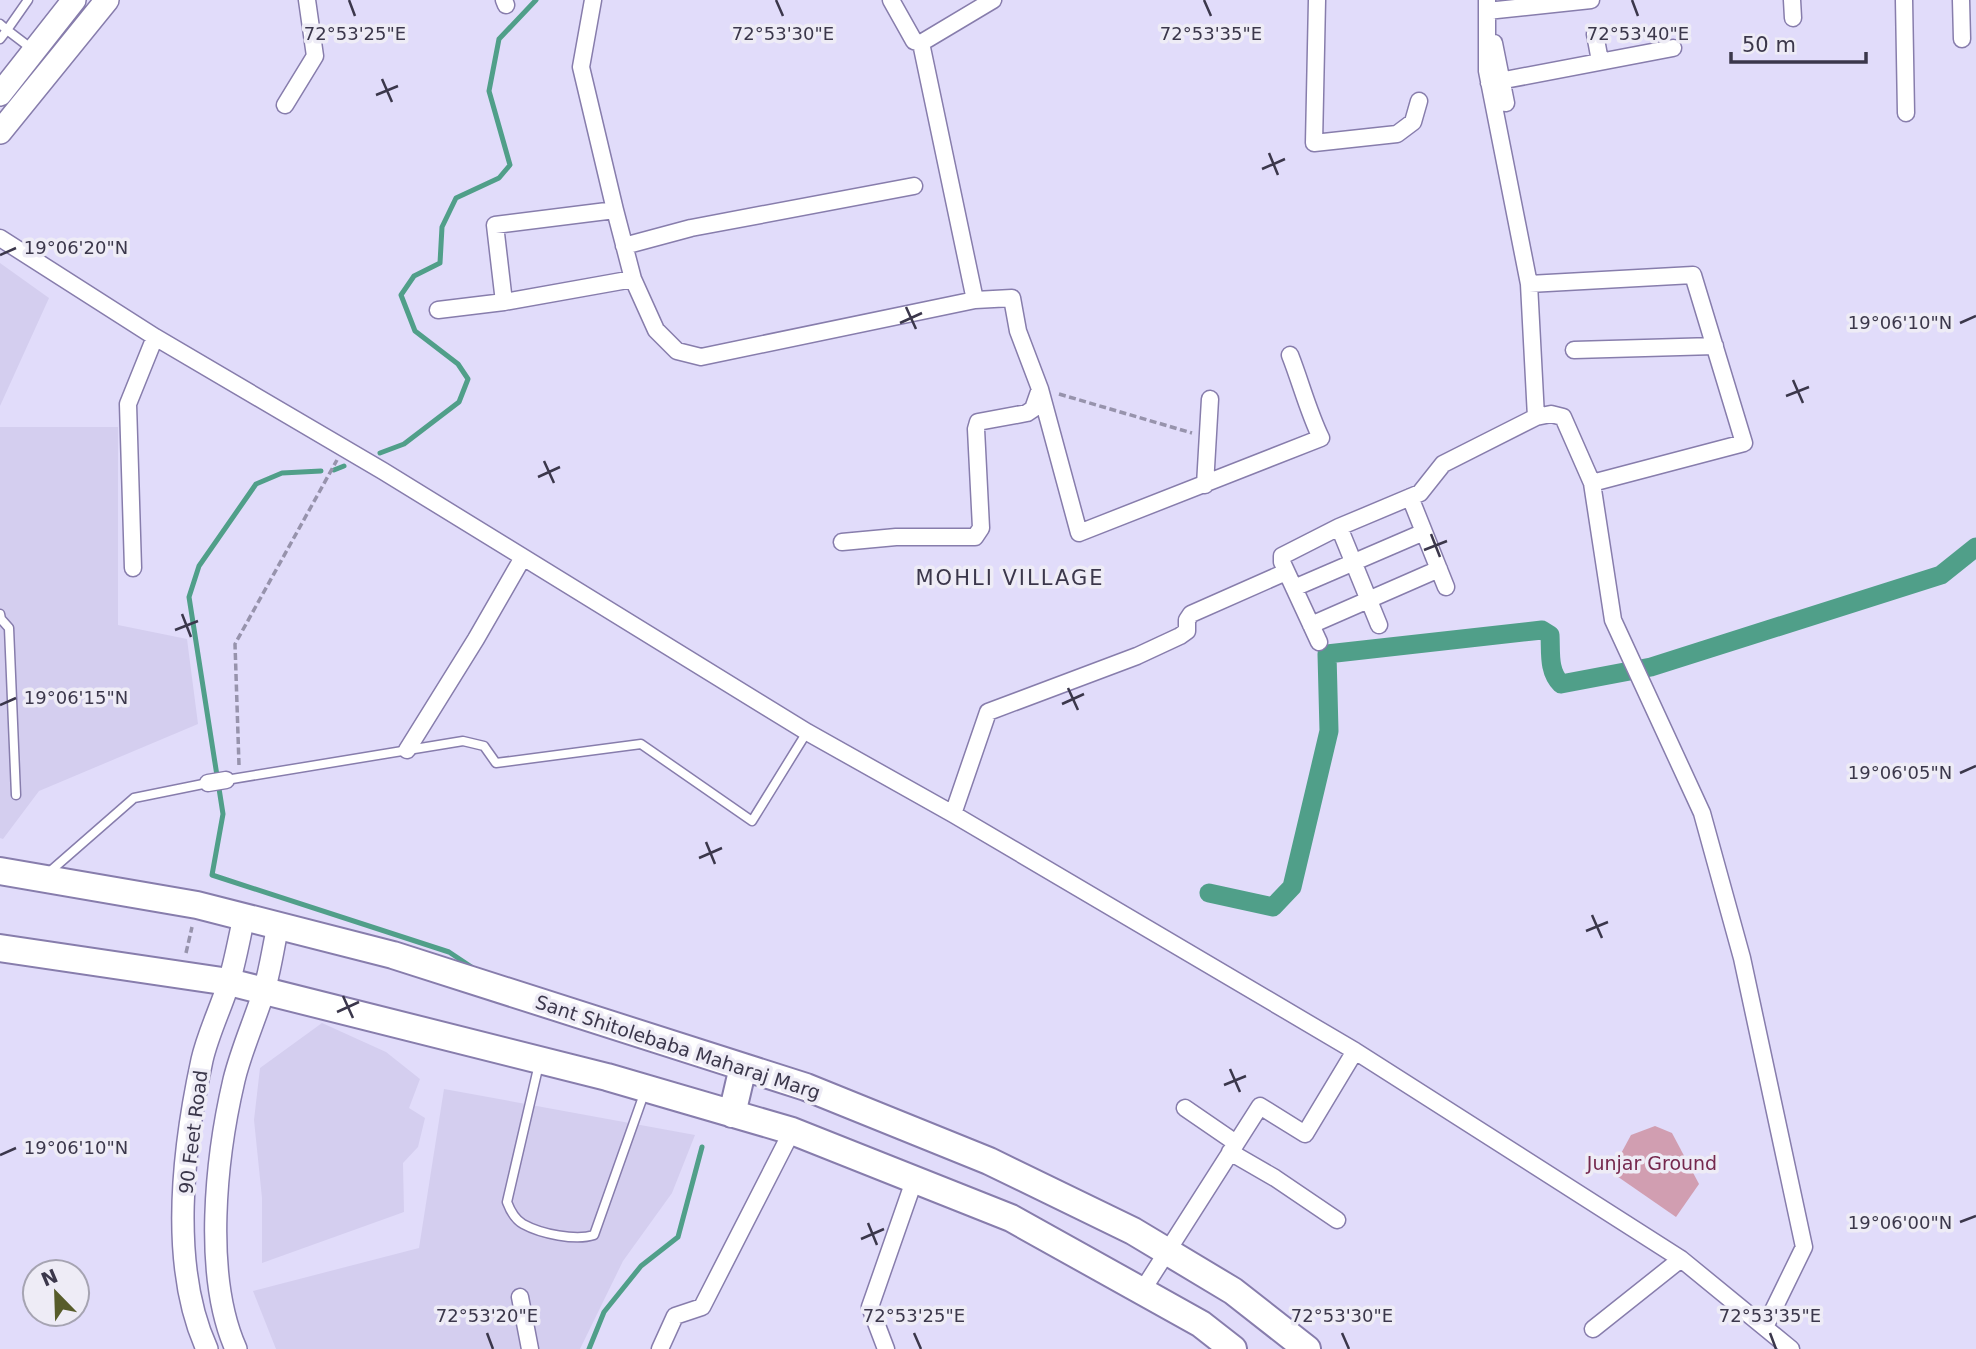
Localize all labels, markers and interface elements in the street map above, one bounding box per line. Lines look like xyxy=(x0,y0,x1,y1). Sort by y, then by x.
scale bar xyxy=(1731,21,1866,65)
text: 72°53'25"E xyxy=(304,23,406,44)
text: 72°53'30"E xyxy=(732,23,834,44)
text: 72°53'35"E xyxy=(1160,23,1262,44)
text: 72°53'40"E xyxy=(1587,23,1689,44)
text: 50 m xyxy=(1742,33,1796,57)
text: 19°06'20"N xyxy=(24,237,128,258)
text: 19°06'10"N xyxy=(1848,312,1952,333)
district label: MOHLI VILLAGE xyxy=(916,566,1105,590)
text: 19°06'15"N xyxy=(24,687,128,708)
text: 19°06'05"N xyxy=(1848,762,1952,783)
street label: Sant Shitolebaba Maharaj Marg xyxy=(533,990,823,1104)
street label: 90 Feet Road xyxy=(174,1069,212,1195)
text: 19°06'10"N xyxy=(24,1137,128,1158)
park label: Junjar Ground xyxy=(1586,1152,1717,1174)
text: 19°06'00"N xyxy=(1848,1212,1952,1233)
north arrow xyxy=(21,1258,91,1328)
text: N xyxy=(38,1264,61,1291)
text: 72°53'20"E xyxy=(436,1305,538,1326)
text: 72°53'25"E xyxy=(863,1305,965,1326)
text: 72°53'30"E xyxy=(1291,1305,1393,1326)
text: 72°53'35"E xyxy=(1719,1305,1821,1326)

